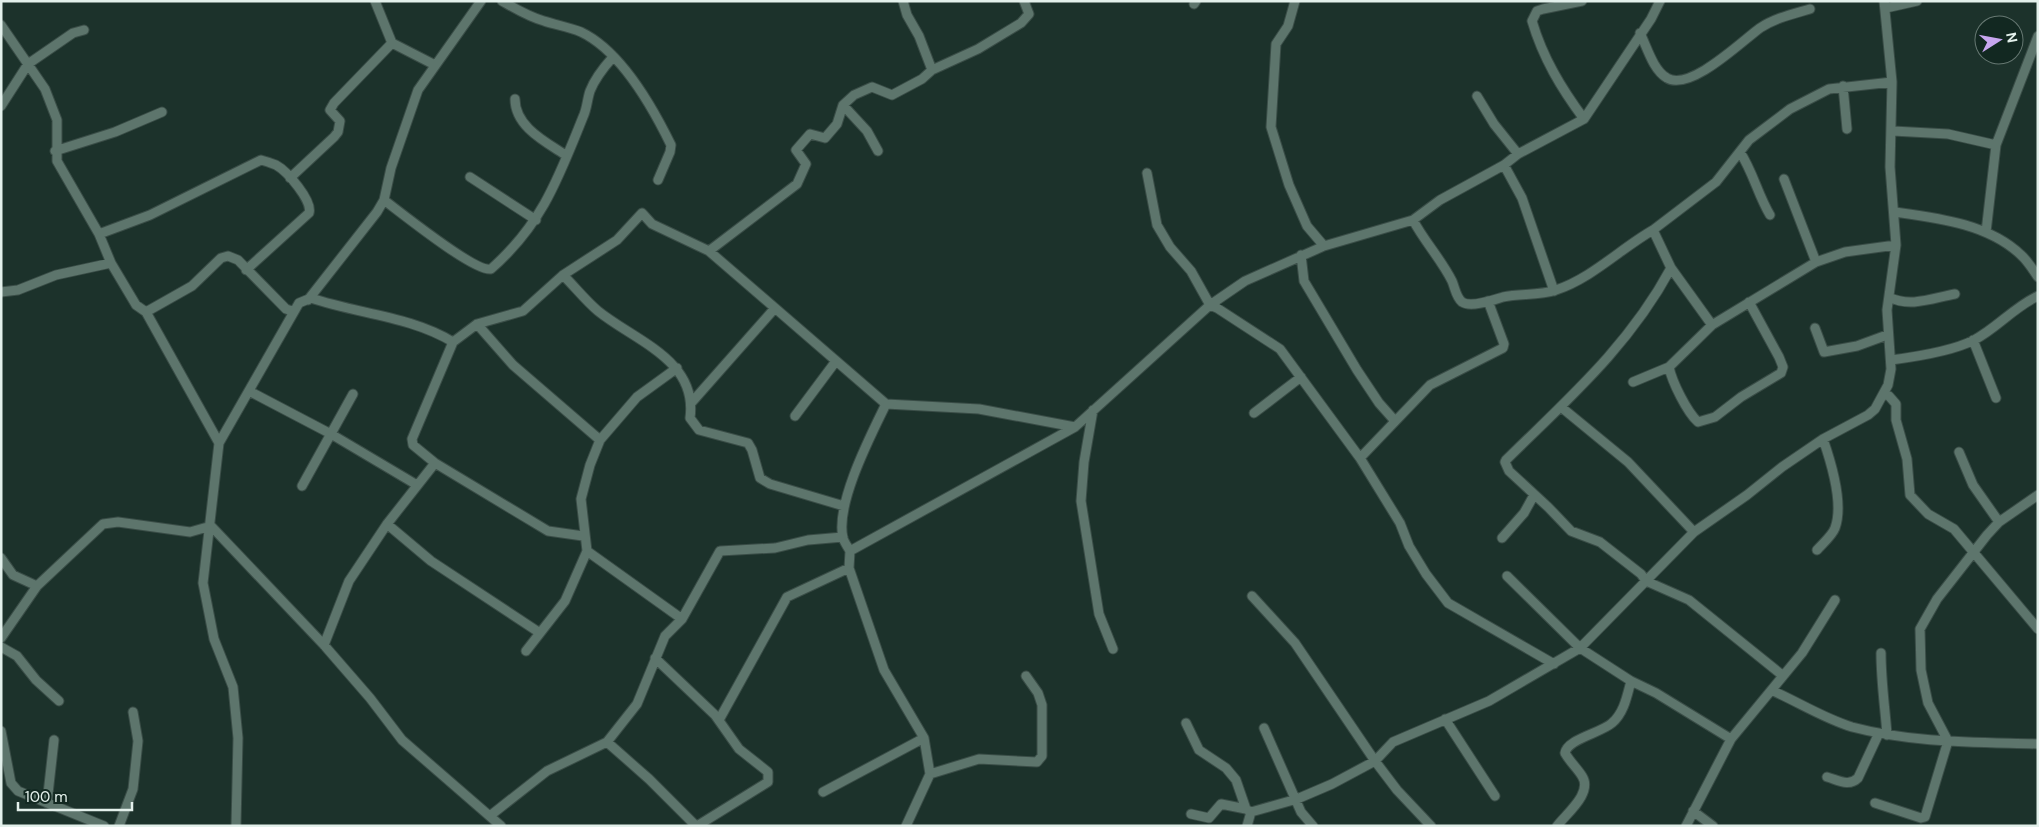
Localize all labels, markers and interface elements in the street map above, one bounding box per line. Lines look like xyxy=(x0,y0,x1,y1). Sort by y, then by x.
north arrow xyxy=(1974,15,2024,65)
text: N xyxy=(2002,31,2022,44)
scale bar xyxy=(18,780,131,812)
text: 100 m xyxy=(25,787,68,807)

